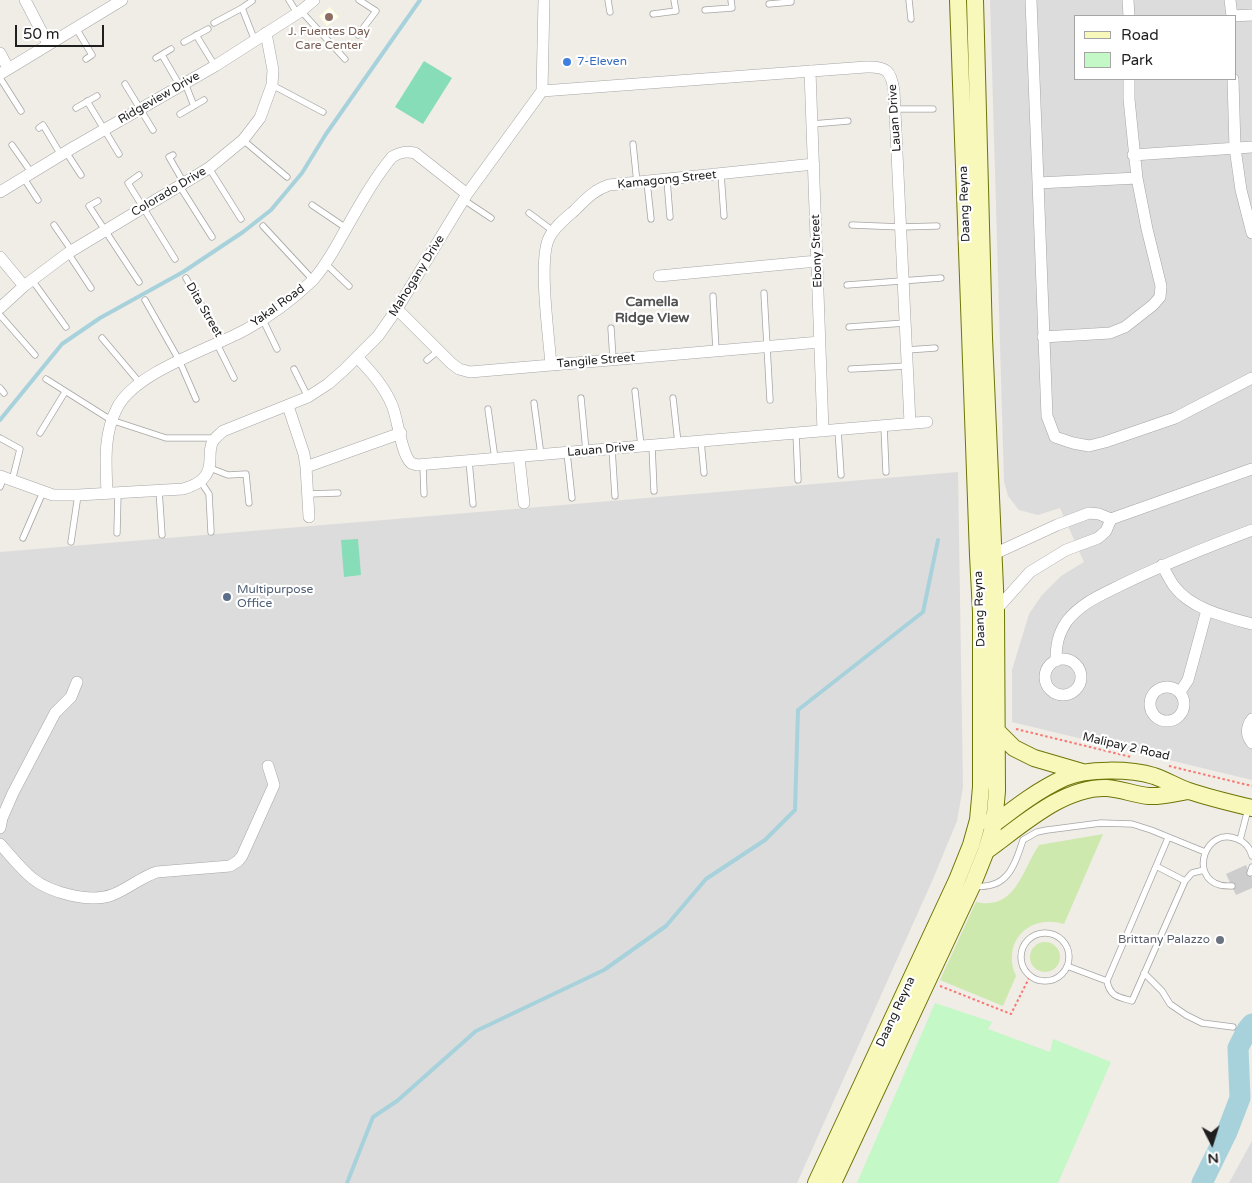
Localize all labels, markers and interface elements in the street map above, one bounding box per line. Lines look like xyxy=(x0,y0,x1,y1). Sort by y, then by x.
marker: J. Fuentes Day Care Center xyxy=(323,11,335,23)
scale bar xyxy=(18,15,106,47)
legend xyxy=(1074,15,1237,80)
text: 50 m xyxy=(23,25,60,43)
place label: J. Fuentes Day Care Center xyxy=(288,25,370,53)
text: Road xyxy=(1121,26,1159,44)
text: Park xyxy=(1121,51,1153,69)
place label: 7-Eleven xyxy=(577,55,627,69)
marker: 7-Eleven xyxy=(561,56,573,68)
street label: Ridgeview Drive xyxy=(116,69,202,127)
street label: Lauan Drive xyxy=(885,84,905,152)
street label: Colorado Drive xyxy=(129,164,209,220)
street label: Daang Reyna xyxy=(956,166,974,242)
street label: Kamagong Street xyxy=(617,168,717,192)
street label: Ebony Street xyxy=(809,214,825,288)
street label: Mahogany Drive xyxy=(386,233,448,319)
street label: Dita Street xyxy=(183,280,225,340)
street label: Yakal Road xyxy=(248,282,308,330)
district label: Camella Ridge View xyxy=(615,294,689,326)
street label: Tangile Street xyxy=(556,350,636,372)
street label: Lauan Drive xyxy=(567,440,635,460)
street label: Daang Reyna xyxy=(971,571,989,647)
place label: Multipurpose Office xyxy=(237,583,313,611)
marker: Multipurpose Office xyxy=(221,591,233,603)
street label: Malipay 2 Road xyxy=(1081,730,1171,764)
place label: Brittany Palazzo xyxy=(1118,933,1210,947)
marker: Brittany Palazzo xyxy=(1214,934,1226,946)
street label: Daang Reyna xyxy=(873,974,919,1050)
north arrow xyxy=(1187,1118,1237,1168)
text: N xyxy=(1207,1149,1220,1167)

